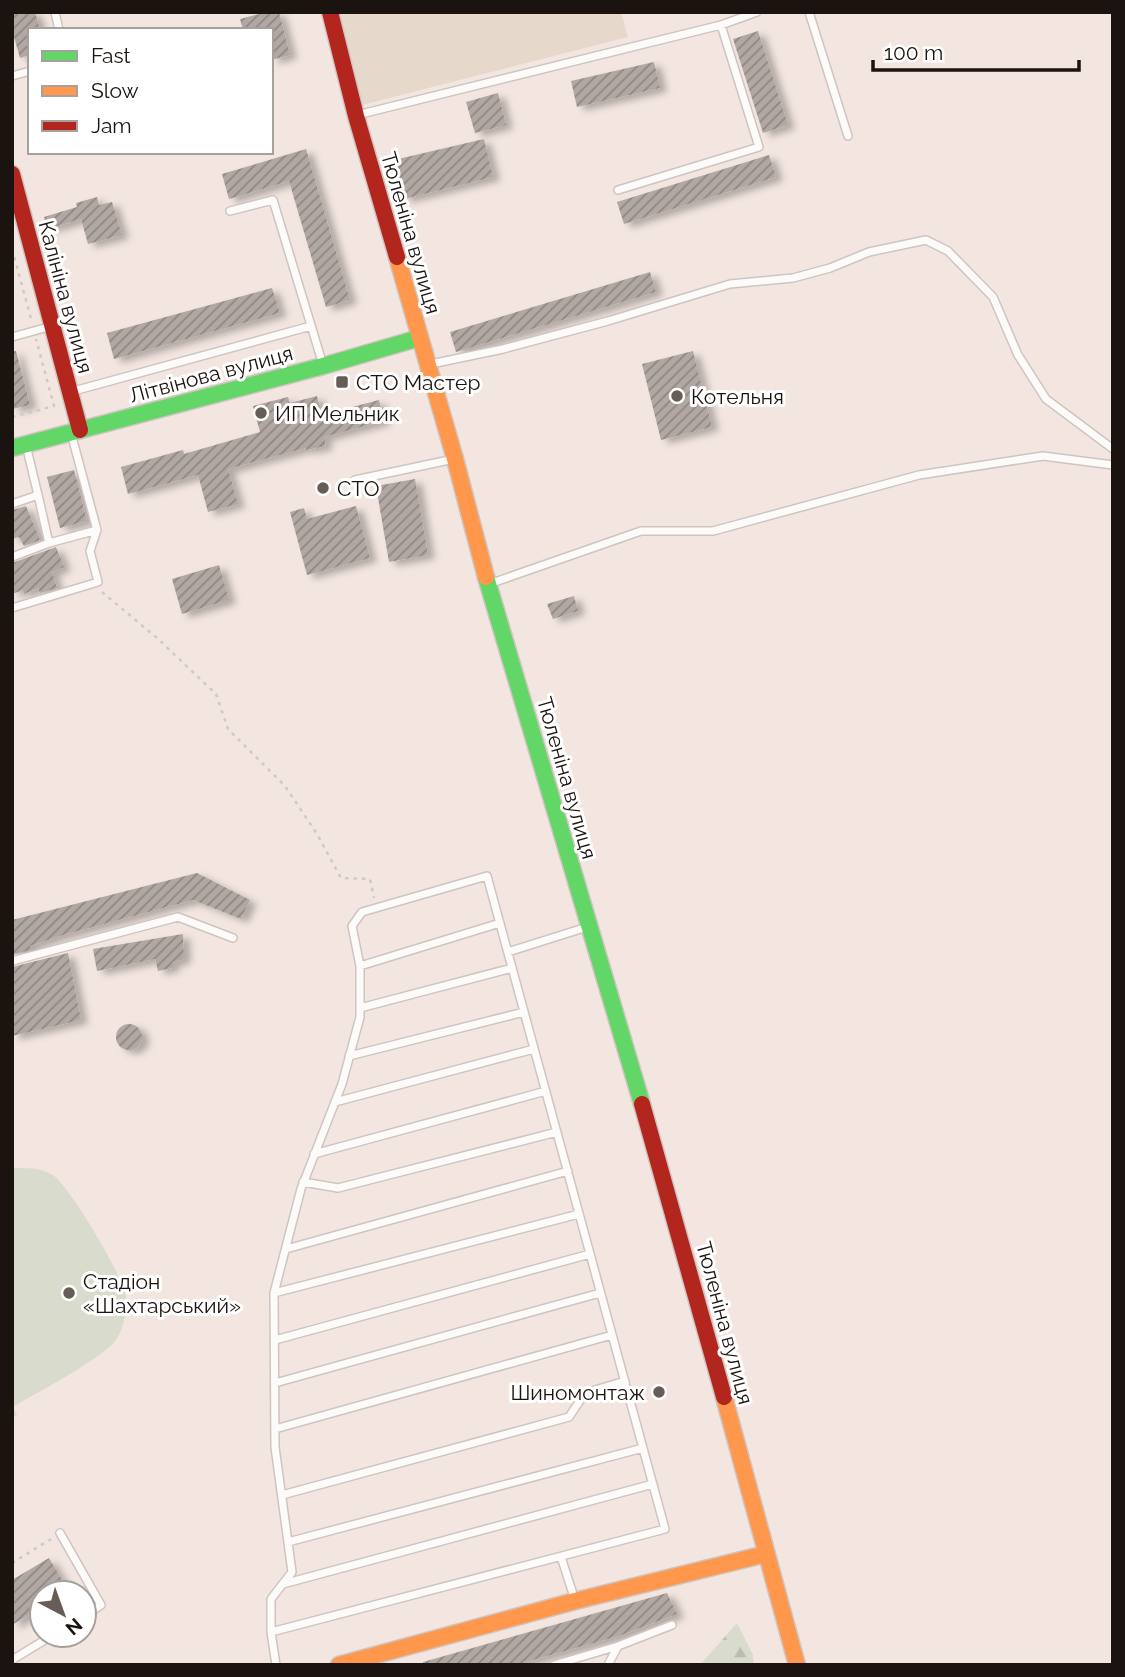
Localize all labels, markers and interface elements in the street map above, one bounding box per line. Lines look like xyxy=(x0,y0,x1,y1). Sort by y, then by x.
legend xyxy=(28,28,273,154)
scale bar xyxy=(873,28,1080,72)
text: 100 m xyxy=(884,40,943,65)
text: Fast xyxy=(91,43,131,68)
text: Slow xyxy=(91,78,139,103)
text: Jam xyxy=(91,113,132,138)
street label: Тюленіна вулиця xyxy=(376,149,446,317)
street label: Калініна вулиця xyxy=(34,218,98,376)
street label: Літвінова вулиця xyxy=(126,340,296,408)
place label: СТО Мастер xyxy=(356,370,480,395)
marker: СТО Мастер xyxy=(334,374,350,390)
place label: Котельня xyxy=(691,384,784,409)
marker: Котельня xyxy=(669,388,685,404)
place label: ИП Мельник xyxy=(275,401,400,426)
marker: ИП Мельник xyxy=(253,405,269,421)
place label: СТО xyxy=(337,476,379,501)
marker: СТО xyxy=(315,480,331,496)
street label: Тюленіна вулиця xyxy=(532,694,602,862)
street label: Тюленіна вулиця xyxy=(691,1239,759,1407)
place label: Стадіон «Шахтарський» xyxy=(83,1269,241,1318)
marker: Стадіон «Шахтарський» xyxy=(61,1285,77,1301)
place label: Шиномонтаж xyxy=(510,1380,645,1405)
marker: Шиномонтаж xyxy=(651,1384,667,1400)
north arrow xyxy=(28,1579,98,1649)
text: N xyxy=(61,1614,87,1640)

